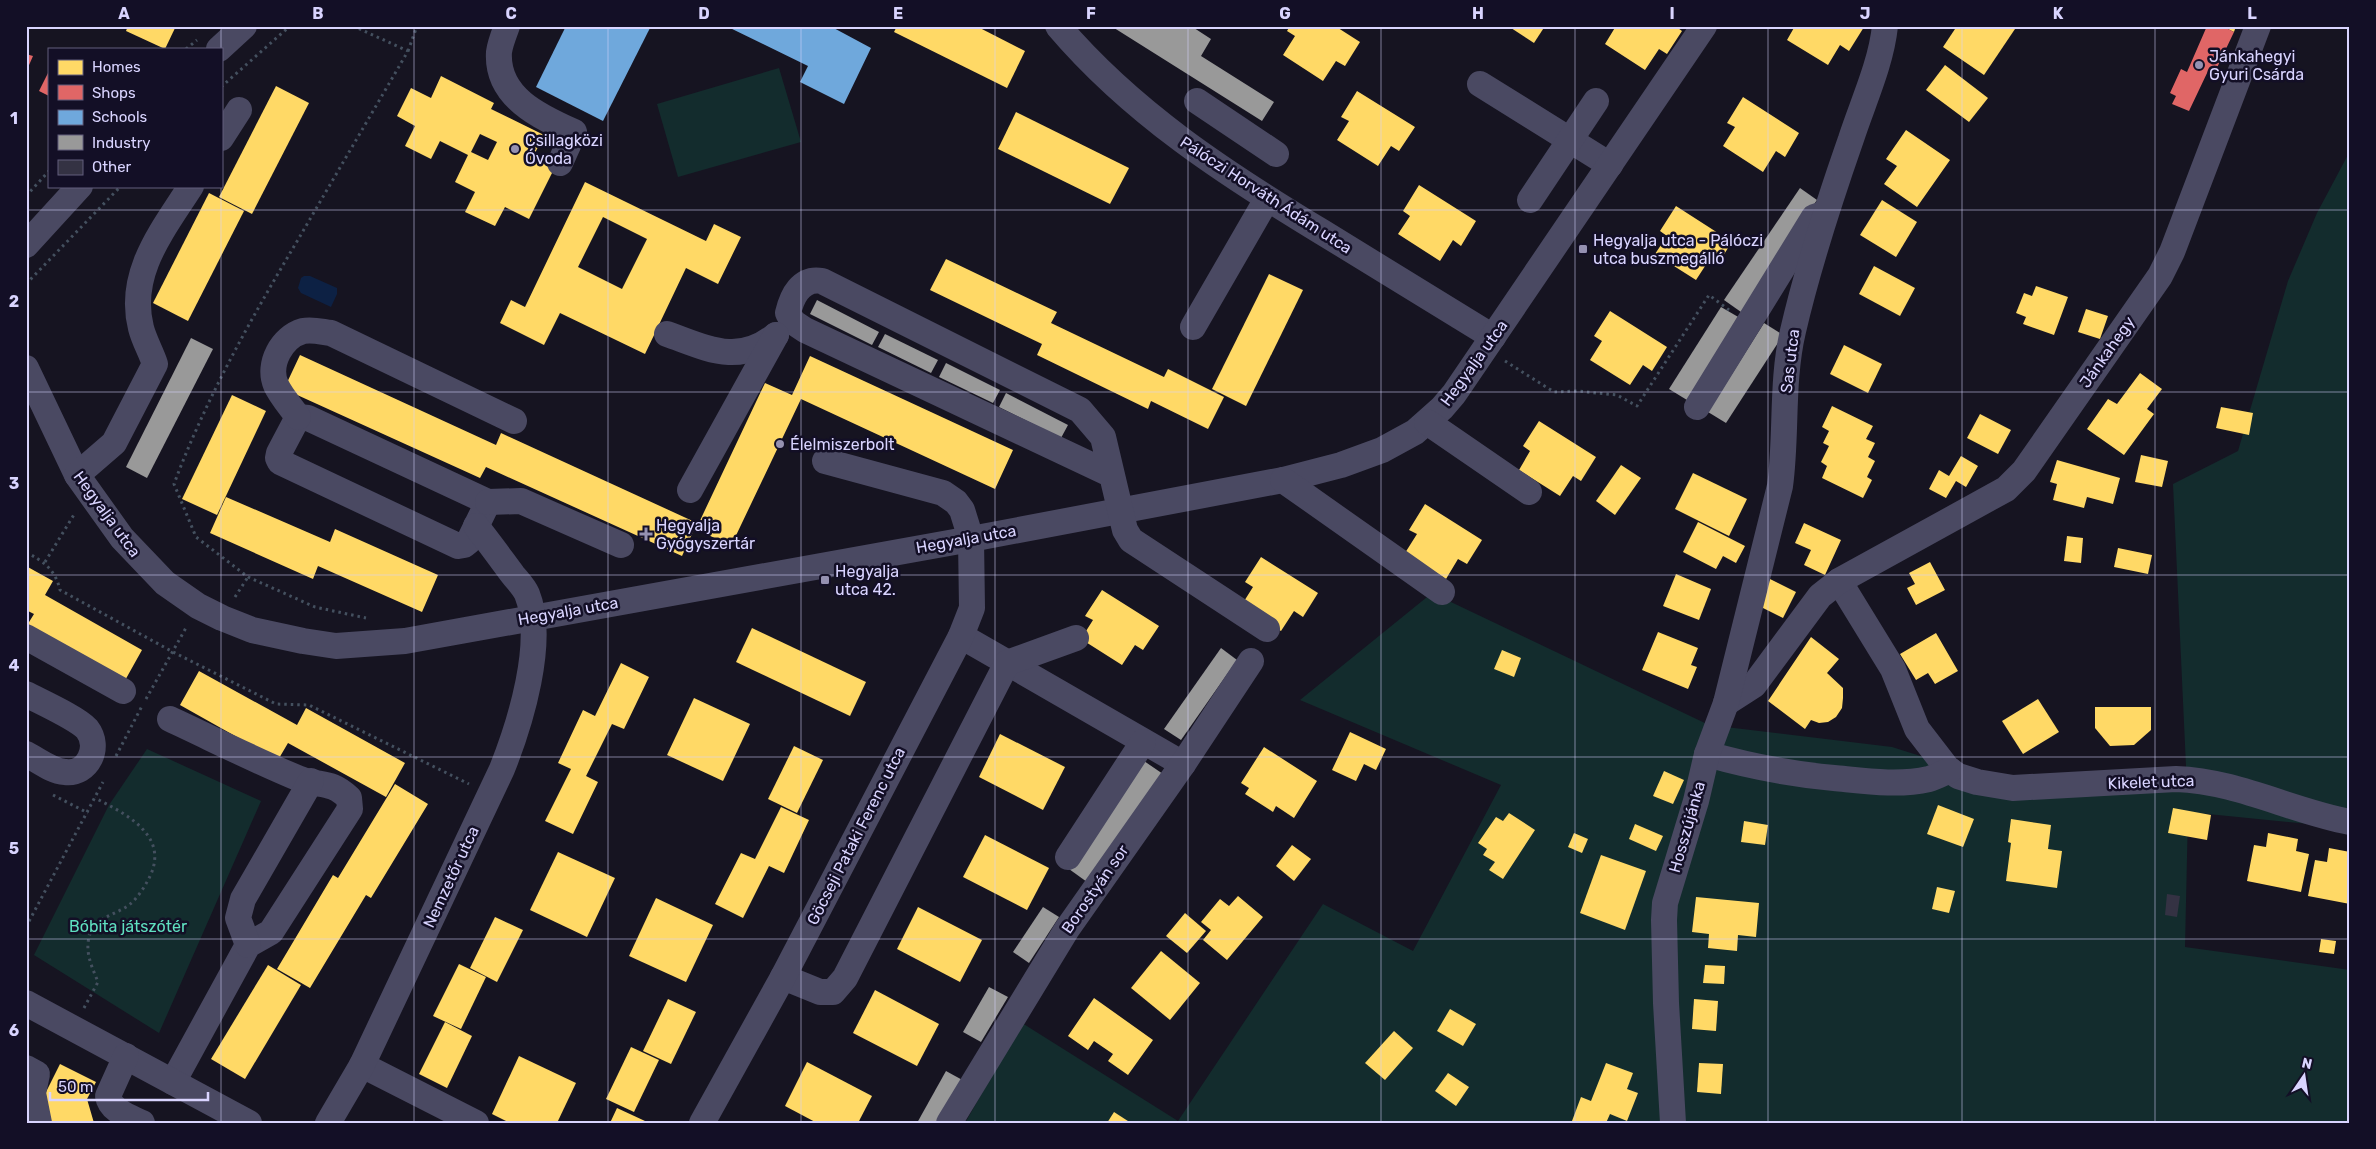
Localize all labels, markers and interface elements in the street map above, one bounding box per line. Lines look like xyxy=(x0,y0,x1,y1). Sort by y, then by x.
text: A xyxy=(118,4,130,23)
text: B xyxy=(312,4,324,23)
text: C xyxy=(505,4,517,23)
text: D xyxy=(698,4,710,23)
text: E xyxy=(893,4,903,23)
text: F xyxy=(1086,4,1096,23)
text: G xyxy=(1279,4,1291,23)
text: H xyxy=(1472,4,1484,23)
text: I xyxy=(1669,4,1675,23)
text: J xyxy=(1860,4,1870,23)
text: K xyxy=(2053,4,2064,23)
text: L xyxy=(2247,4,2257,23)
place label: Jánkahegyi Gyuri Csárda xyxy=(2209,47,2304,84)
legend xyxy=(48,48,222,188)
text: Homes xyxy=(92,58,141,76)
marker: Jánkahegyi Gyuri Csárda xyxy=(2193,59,2205,71)
text: Shops xyxy=(92,84,136,102)
text: Schools xyxy=(92,108,148,126)
text: 1 xyxy=(10,109,18,128)
place label: Csillagközi Óvoda xyxy=(525,131,603,168)
street label: Pálóczi Horváth Ádám utca xyxy=(1177,132,1355,258)
text: Industry xyxy=(92,134,151,152)
marker: Csillagközi Óvoda xyxy=(509,143,521,155)
text: Other xyxy=(92,158,132,176)
place label: Hegyalja utca - Pálóczi utca buszmegálló xyxy=(1593,231,1763,268)
marker: Hegyalja utca - Pálóczi utca buszmegálló xyxy=(1577,243,1589,255)
text: 2 xyxy=(9,292,19,311)
street label: Jánkahegy xyxy=(2076,313,2139,391)
street label: Hegyalja utca xyxy=(1436,316,1512,410)
street label: Sas utca xyxy=(1777,328,1803,394)
place label: Élelmiszerbolt xyxy=(790,435,895,454)
marker: Élelmiszerbolt xyxy=(774,438,786,450)
street label: Hegyalja utca xyxy=(69,467,145,561)
text: 3 xyxy=(9,474,19,493)
place label: Hegyalja Gyógyszertár xyxy=(656,516,755,553)
street label: Hegyalja utca xyxy=(914,521,1018,557)
marker: Hegyalja Gyógyszertár xyxy=(640,528,652,540)
place label: Hegyalja utca 42. xyxy=(835,562,899,599)
marker: Hegyalja utca 42. xyxy=(819,574,831,586)
street label: Hegyalja utca xyxy=(516,593,620,629)
text: 4 xyxy=(9,656,20,675)
street label: Göcseji Pataki Ferenc utca xyxy=(803,744,909,928)
street label: Kikelet utca xyxy=(2107,771,2195,793)
street label: Hosszújánka xyxy=(1665,779,1709,875)
street label: Nemzetőr utca xyxy=(419,823,483,931)
text: 5 xyxy=(9,839,19,858)
street label: Borostyán sor xyxy=(1057,841,1133,937)
park label: Bóbita játszótér xyxy=(69,917,187,936)
text: 6 xyxy=(9,1021,19,1040)
north arrow xyxy=(2278,1052,2328,1102)
text: N xyxy=(2300,1054,2314,1073)
scale bar xyxy=(50,1069,208,1101)
text: 50 m xyxy=(58,1078,93,1096)

